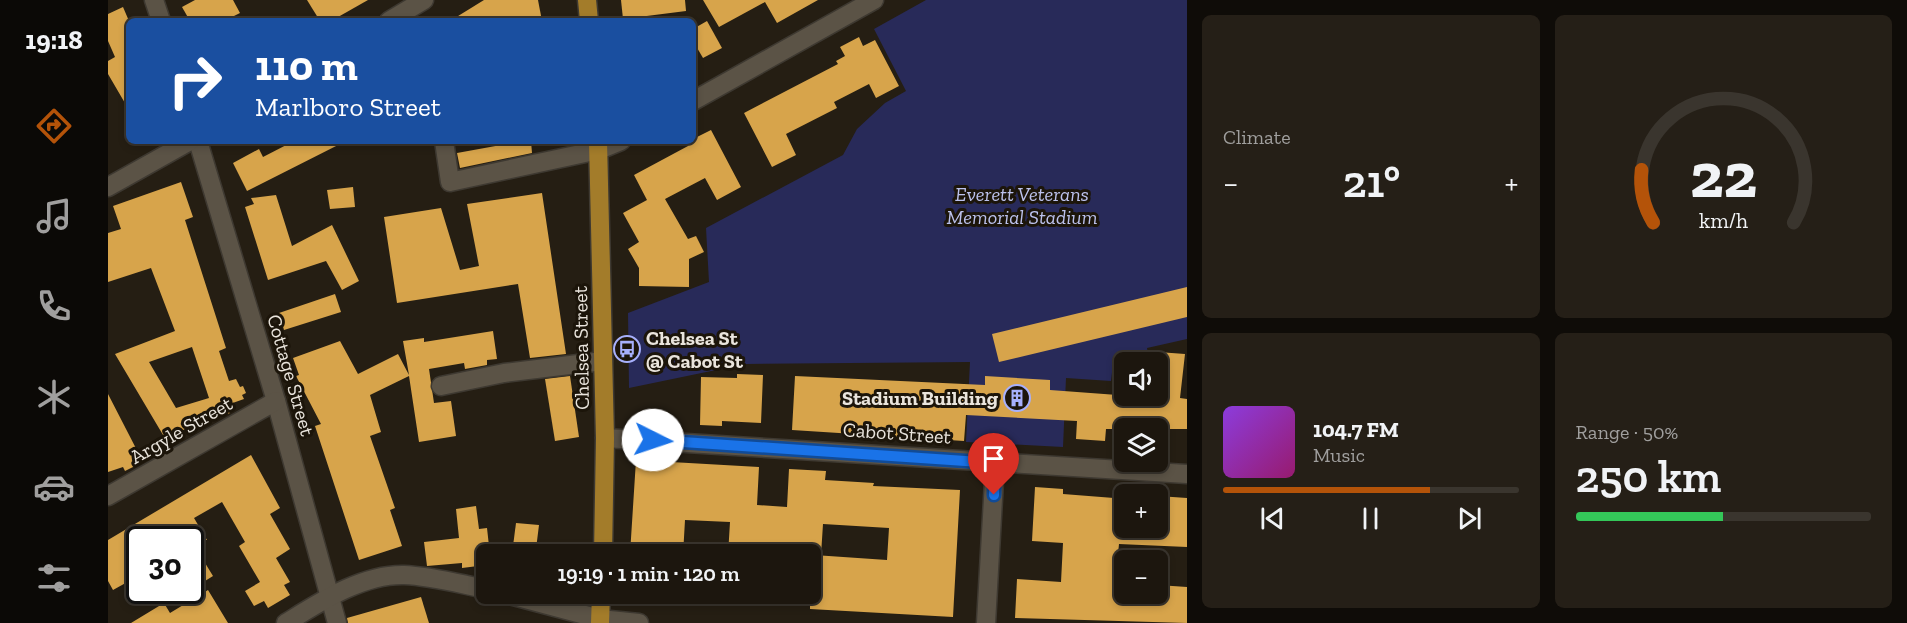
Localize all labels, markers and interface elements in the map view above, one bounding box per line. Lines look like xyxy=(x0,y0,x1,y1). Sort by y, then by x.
text: 19:18 xyxy=(25,24,83,56)
text: 110 m xyxy=(255,40,358,91)
icon: right xyxy=(156,42,234,120)
text: Marlboro Street xyxy=(255,91,441,123)
icon: directions xyxy=(33,105,75,147)
text: Climate xyxy=(1223,125,1291,149)
text: 22 xyxy=(1690,138,1757,213)
text: 21° xyxy=(1343,155,1400,209)
text: − xyxy=(1223,163,1238,202)
text: + xyxy=(1505,163,1519,202)
park label: Everett Veterans Memorial Stadium xyxy=(947,182,1098,229)
icon: music xyxy=(33,195,75,237)
text: km/h xyxy=(1699,209,1748,234)
icon: phone xyxy=(33,285,75,327)
street label: Chelsea Street xyxy=(568,285,594,410)
street label: Cottage Street xyxy=(262,311,320,439)
place label: Chelsea St @ Cabot St xyxy=(646,326,744,373)
bus stop icon: Chelsea St @ Cabot St xyxy=(612,334,642,364)
map controls xyxy=(1114,352,1168,604)
button: sound xyxy=(1114,352,1168,406)
icon: climate xyxy=(33,376,75,418)
building icon: Stadium Building xyxy=(1002,383,1032,413)
place label: Stadium Building xyxy=(842,386,999,410)
street label: Argyle Street xyxy=(126,391,237,469)
position arrow xyxy=(621,408,685,472)
text: 104.7 FM xyxy=(1313,416,1399,443)
street label: Cabot Street xyxy=(842,417,952,449)
button: layers xyxy=(1114,418,1168,472)
text: Range · 50% xyxy=(1576,420,1678,444)
pin xyxy=(968,433,1019,495)
icon: arrive xyxy=(977,442,1010,475)
text: Music xyxy=(1313,443,1365,467)
text: 250 km xyxy=(1576,450,1721,504)
icon: car xyxy=(33,466,75,508)
button: + xyxy=(1114,484,1168,538)
icon: previous xyxy=(1256,502,1289,535)
icon: pause xyxy=(1354,502,1387,535)
icon: next xyxy=(1453,502,1486,535)
speed limit sign: 30 xyxy=(126,526,204,604)
button: − xyxy=(1114,550,1168,604)
icon: filters xyxy=(33,557,75,599)
text: 19:19 · 1 min · 120 m xyxy=(557,560,740,587)

